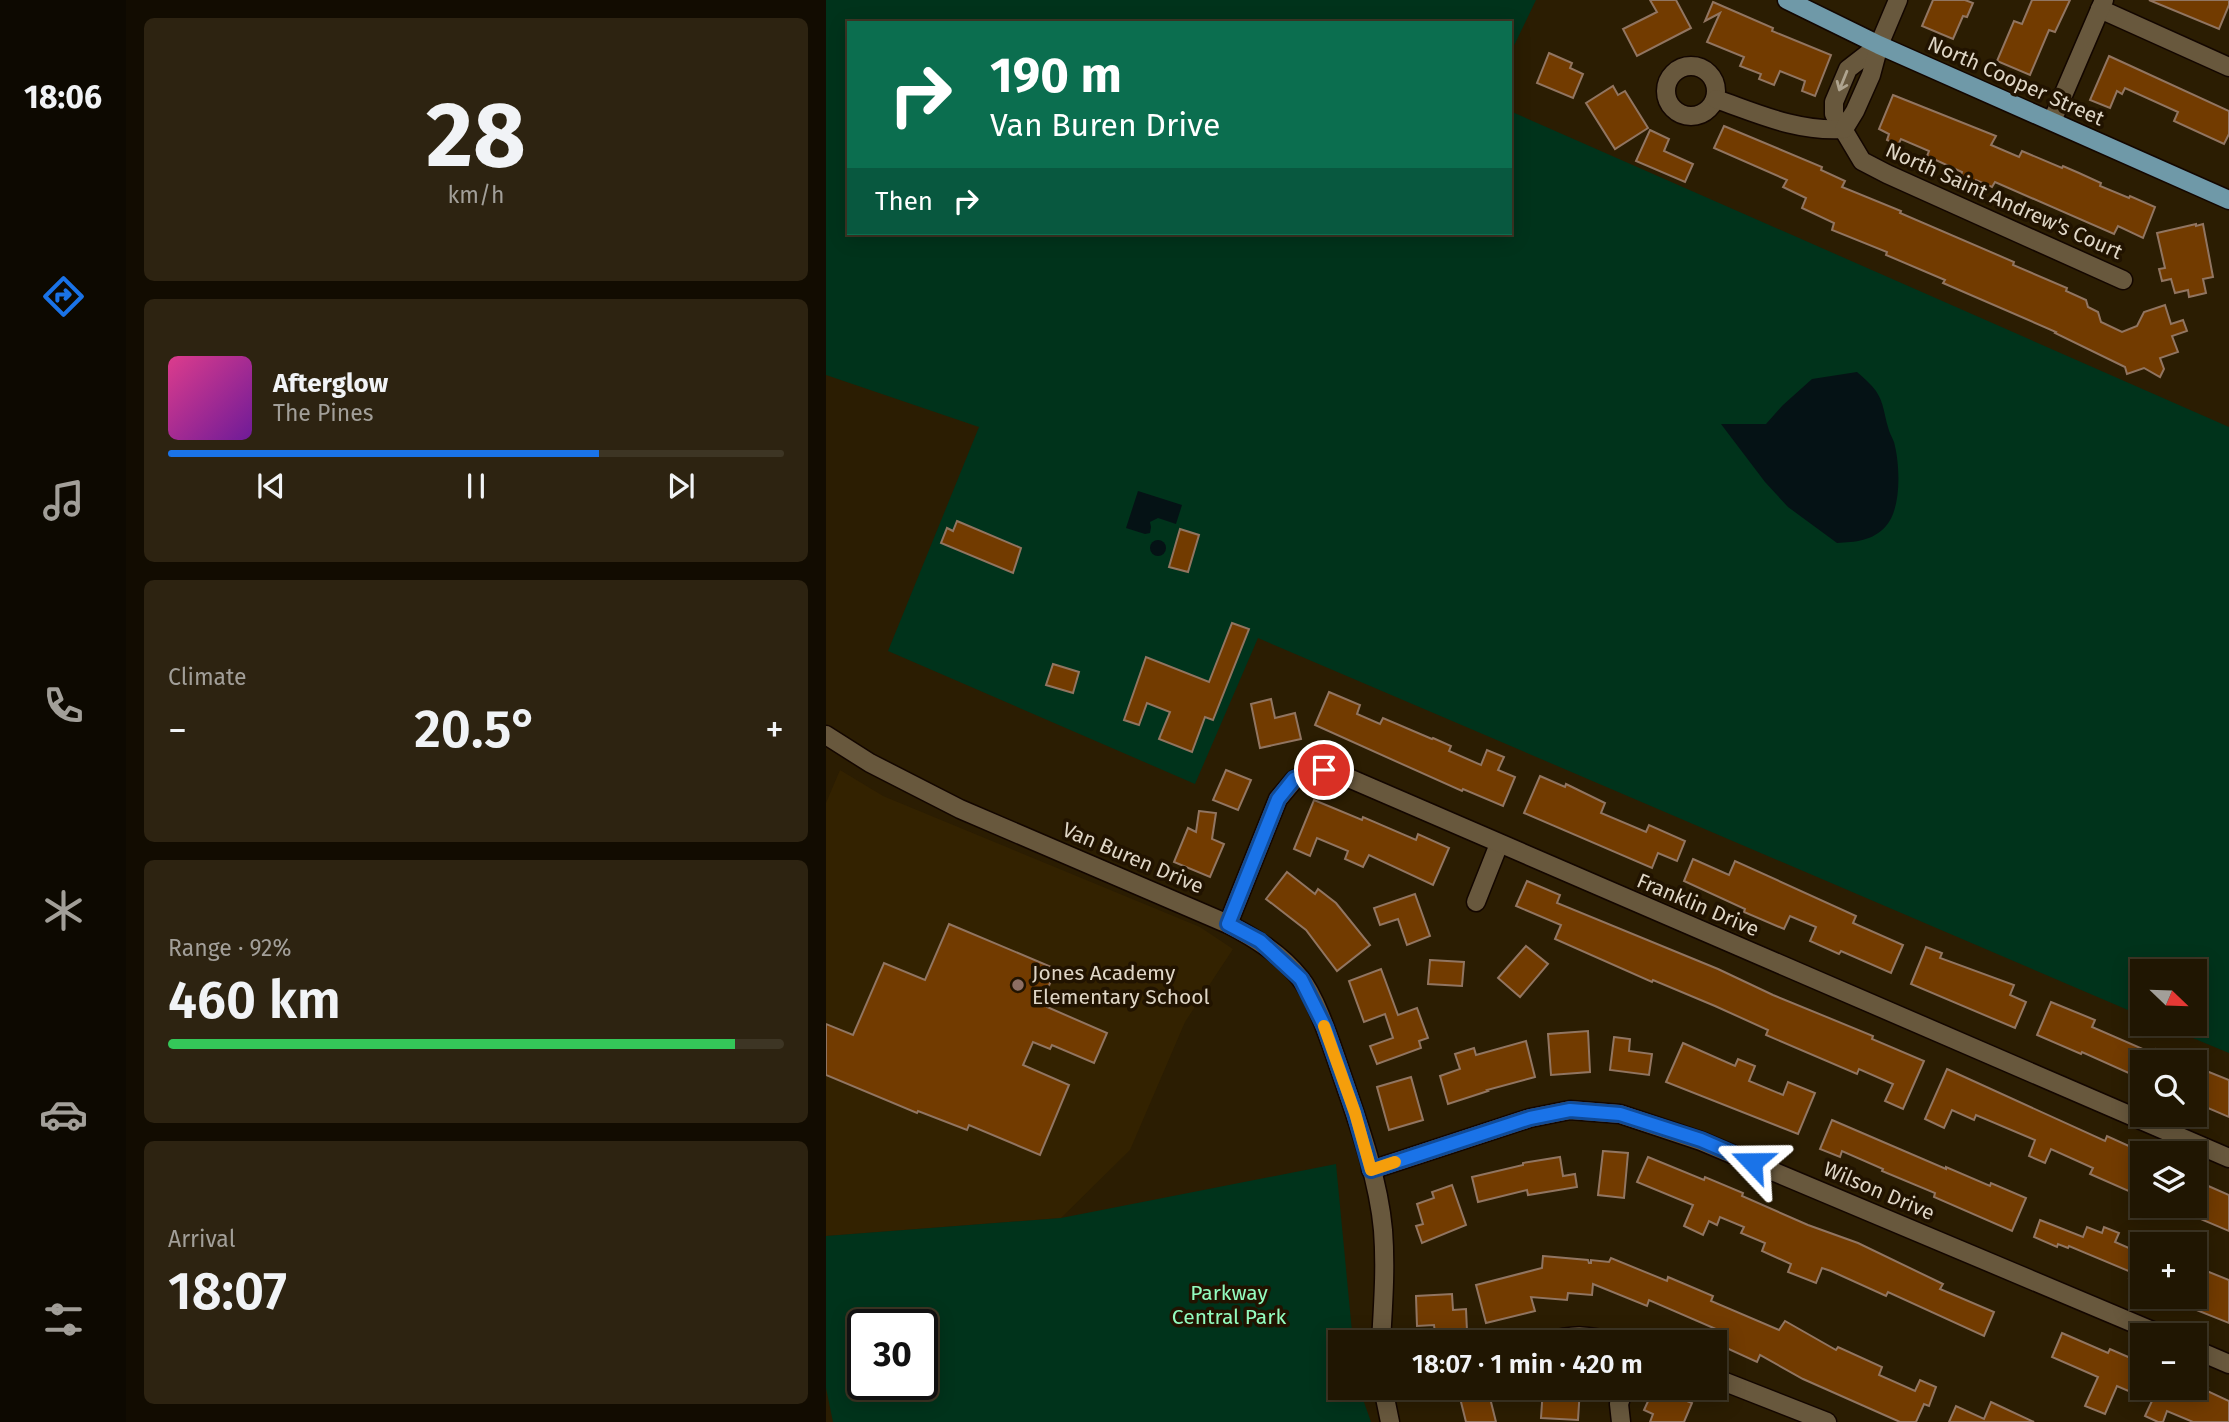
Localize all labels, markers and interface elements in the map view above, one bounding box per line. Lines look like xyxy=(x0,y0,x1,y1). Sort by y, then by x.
street label: North Cooper Street xyxy=(1924,30,2109,132)
text: 190 m xyxy=(990,46,1122,105)
icon: right xyxy=(875,49,966,140)
one-way arrow xyxy=(1836,70,1849,91)
text: 18:06 xyxy=(24,78,102,116)
text: 28 xyxy=(426,81,526,190)
text: Van Buren Drive xyxy=(990,106,1220,144)
street label: North Saint Andrew's Court xyxy=(1882,137,2127,265)
text: km/h xyxy=(448,181,504,209)
icon: right xyxy=(947,182,985,220)
text: Then xyxy=(875,186,933,217)
icon: directions xyxy=(39,272,88,321)
text: Afterglow xyxy=(273,368,388,399)
text: The Pines xyxy=(273,399,374,427)
icon: previous xyxy=(252,467,290,505)
icon: pause xyxy=(457,467,495,505)
icon: next xyxy=(662,467,700,505)
icon: music xyxy=(39,476,88,525)
text: Climate xyxy=(168,663,247,691)
icon: phone xyxy=(39,681,88,730)
text: 20.5° xyxy=(414,698,538,761)
text: − xyxy=(168,707,187,753)
text: + xyxy=(765,707,784,753)
pin xyxy=(1294,740,1354,800)
icon: arrive xyxy=(1305,751,1343,789)
street label: Van Buren Drive xyxy=(1058,816,1208,900)
street label: Franklin Drive xyxy=(1633,868,1763,942)
icon: climate xyxy=(39,886,88,935)
text: Range · 92% xyxy=(168,934,291,962)
north arrow xyxy=(2130,959,2207,1036)
map controls xyxy=(2130,959,2207,1400)
place label: Jones Academy Elementary School xyxy=(1032,960,1210,1010)
text: 460 km xyxy=(168,969,341,1032)
marker: Jones Academy Elementary School xyxy=(1010,977,1026,993)
button: search xyxy=(2130,1050,2207,1127)
icon: car xyxy=(39,1090,88,1139)
position arrow xyxy=(1715,1125,1789,1199)
button: layers xyxy=(2130,1141,2207,1218)
street label: Wilson Drive xyxy=(1819,1156,1939,1226)
text: Arrival xyxy=(168,1225,235,1253)
button: + xyxy=(2130,1232,2207,1309)
text: 18:07 xyxy=(168,1260,287,1323)
park label: Parkway Central Park xyxy=(1172,1280,1286,1330)
icon: filters xyxy=(39,1295,88,1344)
speed limit sign: 30 xyxy=(847,1309,938,1400)
button: − xyxy=(2130,1323,2207,1400)
text: 18:07 · 1 min · 420 m xyxy=(1412,1349,1643,1380)

